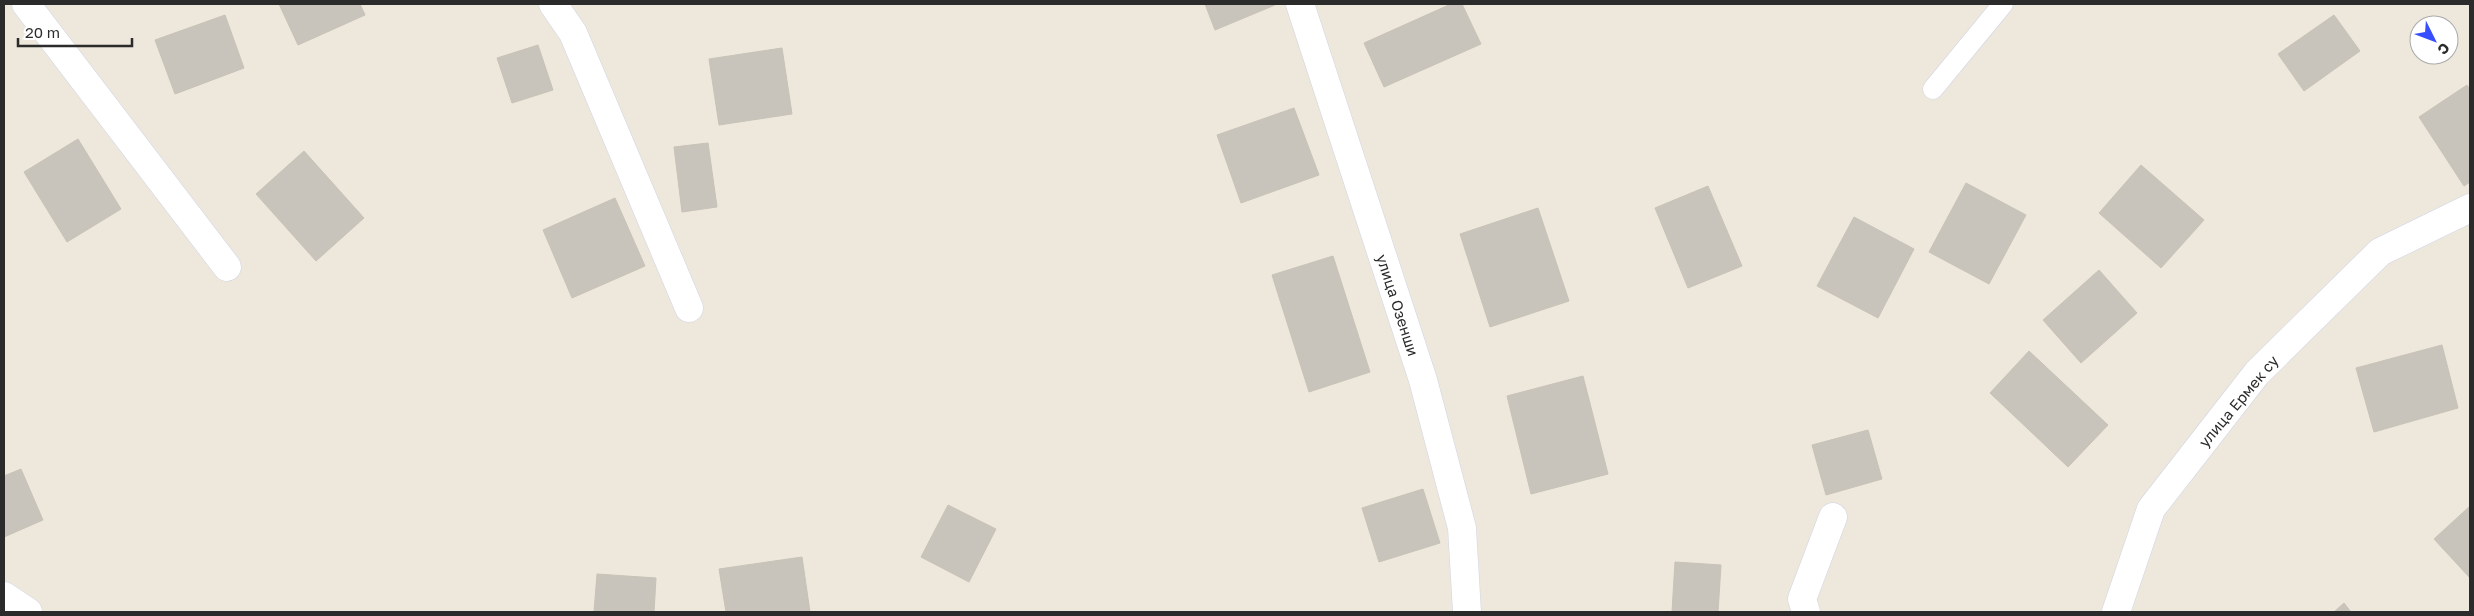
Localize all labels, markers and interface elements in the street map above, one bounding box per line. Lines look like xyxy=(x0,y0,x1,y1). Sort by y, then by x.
scale bar xyxy=(18,15,131,47)
north arrow xyxy=(2409,15,2459,65)
text: 20 m xyxy=(25,23,60,41)
text: С xyxy=(2434,40,2454,58)
street label: улица Озенши xyxy=(1373,252,1423,358)
street label: улица Ермек су xyxy=(2194,351,2282,451)

